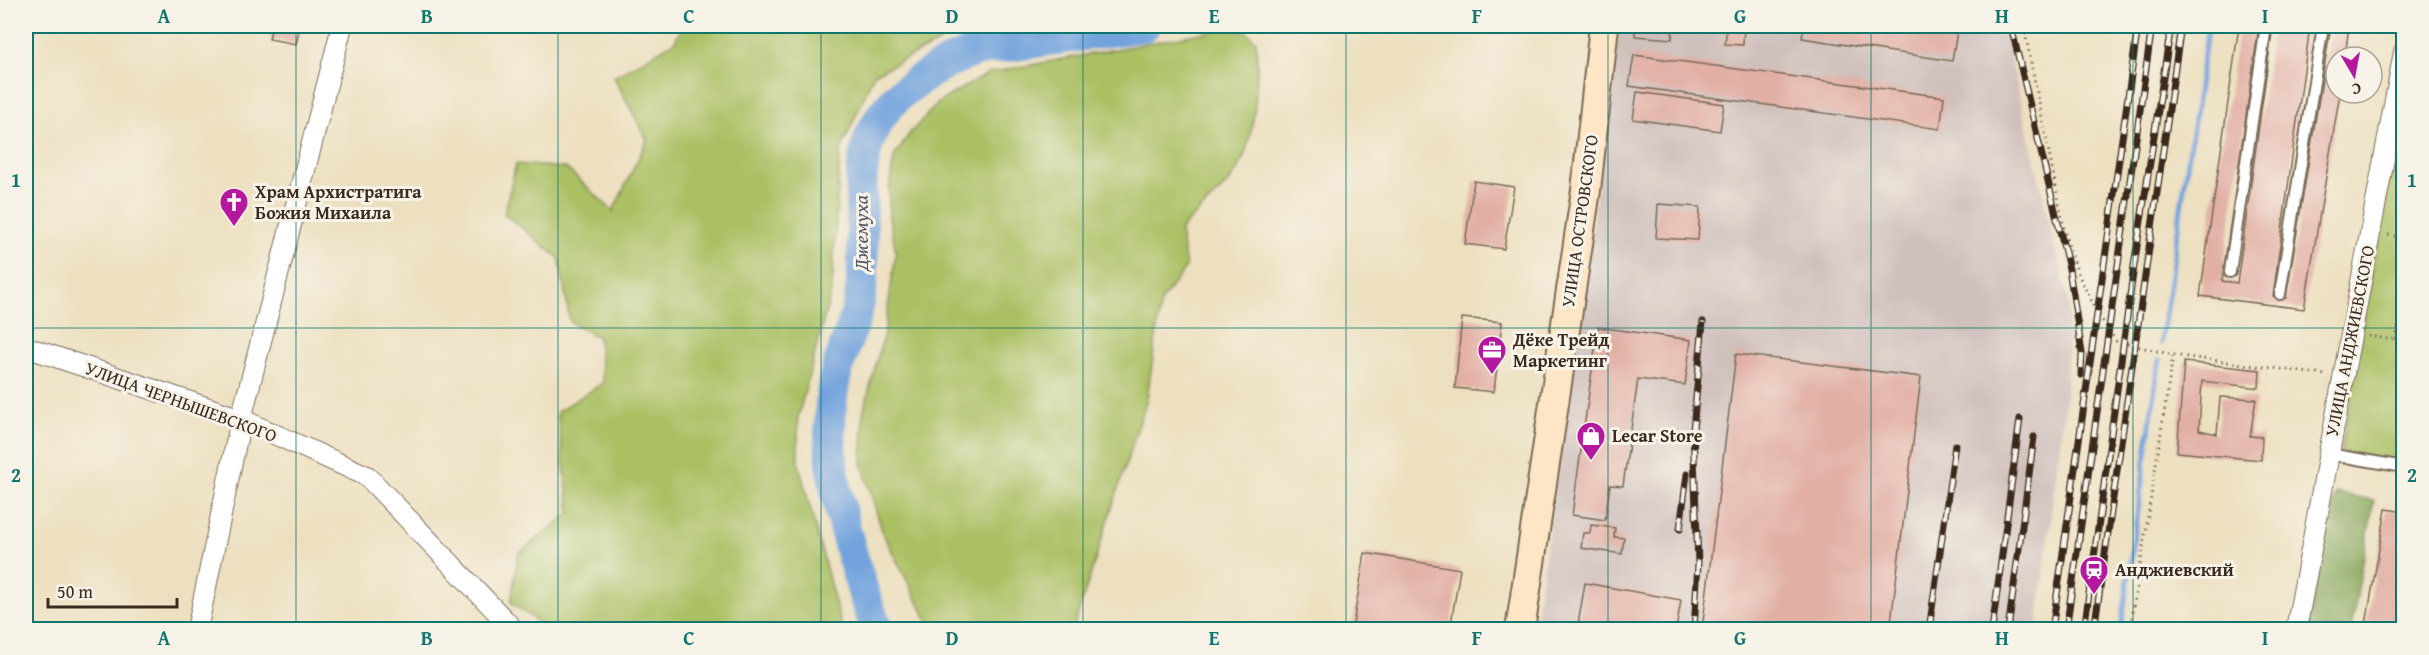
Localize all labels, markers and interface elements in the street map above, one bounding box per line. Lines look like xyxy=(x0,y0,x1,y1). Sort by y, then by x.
text: A xyxy=(158,1,171,30)
text: B xyxy=(421,1,433,30)
text: C xyxy=(683,1,695,30)
text: D xyxy=(945,1,959,30)
text: E xyxy=(1209,1,1220,30)
text: F xyxy=(1472,1,1482,30)
text: G xyxy=(1734,1,1746,30)
text: H xyxy=(1995,1,2009,30)
text: I xyxy=(2262,1,2268,30)
north arrow xyxy=(2324,45,2384,105)
text: С xyxy=(2350,77,2363,102)
street label: УЛИЦА ОСТРОВСКОГО xyxy=(1554,133,1605,309)
text: 1 xyxy=(11,165,21,194)
text: 1 xyxy=(2407,165,2417,194)
place label: Храм Архистратига Божия Михаила xyxy=(255,178,422,226)
church icon: Храм Архистратига Божия Михаила xyxy=(218,186,250,228)
water label: Джемуха xyxy=(846,194,875,272)
street label: УЛИЦА АНДЖИЕВСКОГО xyxy=(2318,243,2381,439)
place label: Дёке Трейд Маркетинг xyxy=(1512,326,1610,374)
office icon: Дёке Трейд Маркетинг xyxy=(1476,334,1508,376)
street label: УЛИЦА ЧЕРНЫШЕВСКОГО xyxy=(81,354,281,449)
shop icon: Lecar Store xyxy=(1575,420,1607,462)
place label: Lecar Store xyxy=(1612,422,1703,449)
text: 2 xyxy=(11,460,21,489)
text: 2 xyxy=(2407,460,2417,489)
station icon: Анджиевский xyxy=(2078,554,2110,596)
place label: Анджиевский xyxy=(2115,556,2234,583)
scale bar xyxy=(48,571,177,609)
text: 50 m xyxy=(57,578,93,605)
text: A xyxy=(158,623,171,652)
text: B xyxy=(421,623,433,652)
text: C xyxy=(683,623,695,652)
text: D xyxy=(945,623,959,652)
text: E xyxy=(1209,623,1220,652)
text: F xyxy=(1472,623,1482,652)
text: G xyxy=(1734,623,1746,652)
text: H xyxy=(1995,623,2009,652)
text: I xyxy=(2262,623,2268,652)

